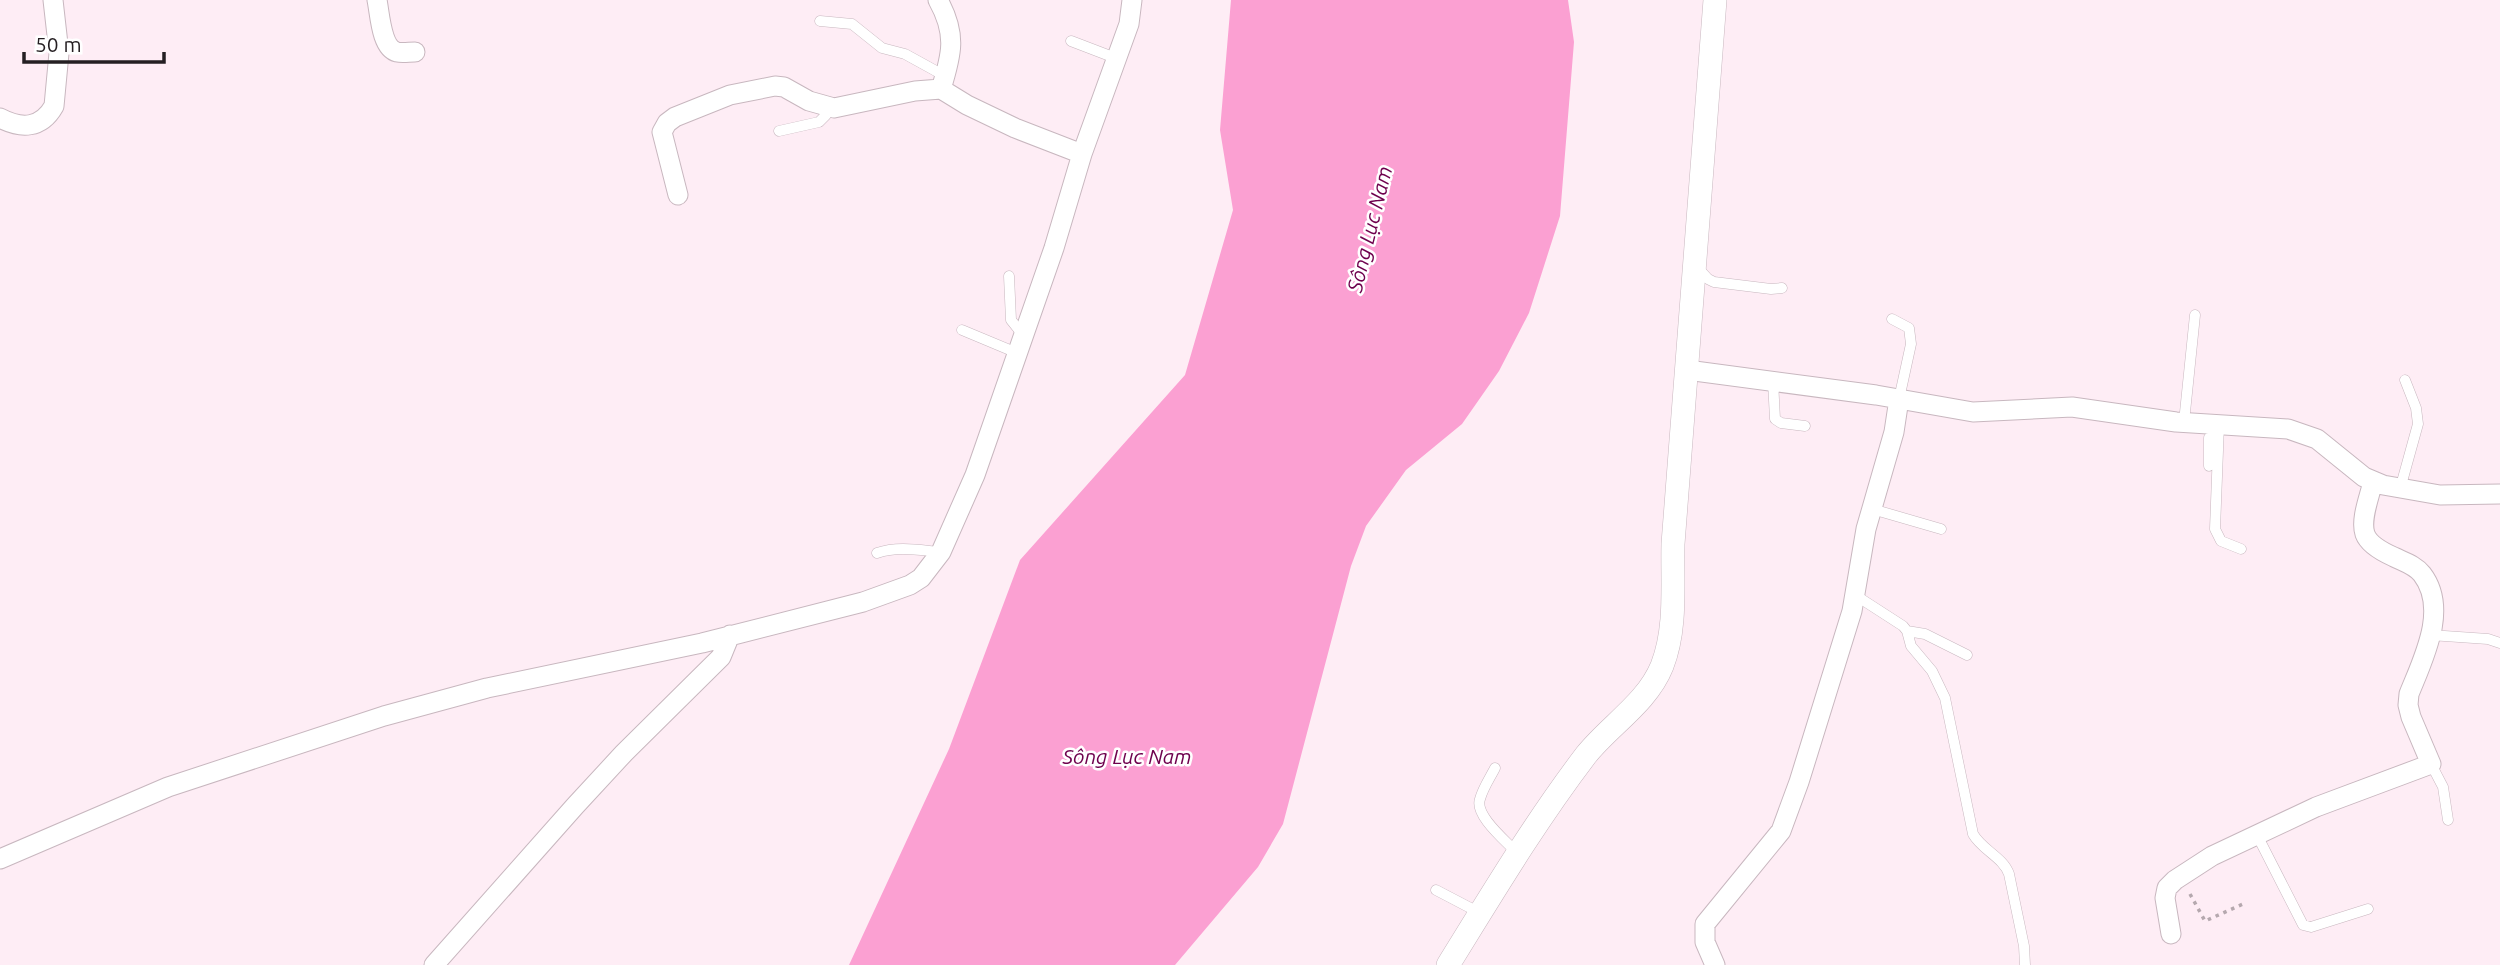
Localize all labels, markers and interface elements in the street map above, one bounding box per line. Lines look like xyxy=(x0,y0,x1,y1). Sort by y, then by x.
scale bar xyxy=(24,21,164,65)
text: 50 m xyxy=(35,32,82,56)
water label: Sông Lục Nam xyxy=(1341,163,1396,296)
water label: Sông Lục Nam xyxy=(1061,744,1192,768)

